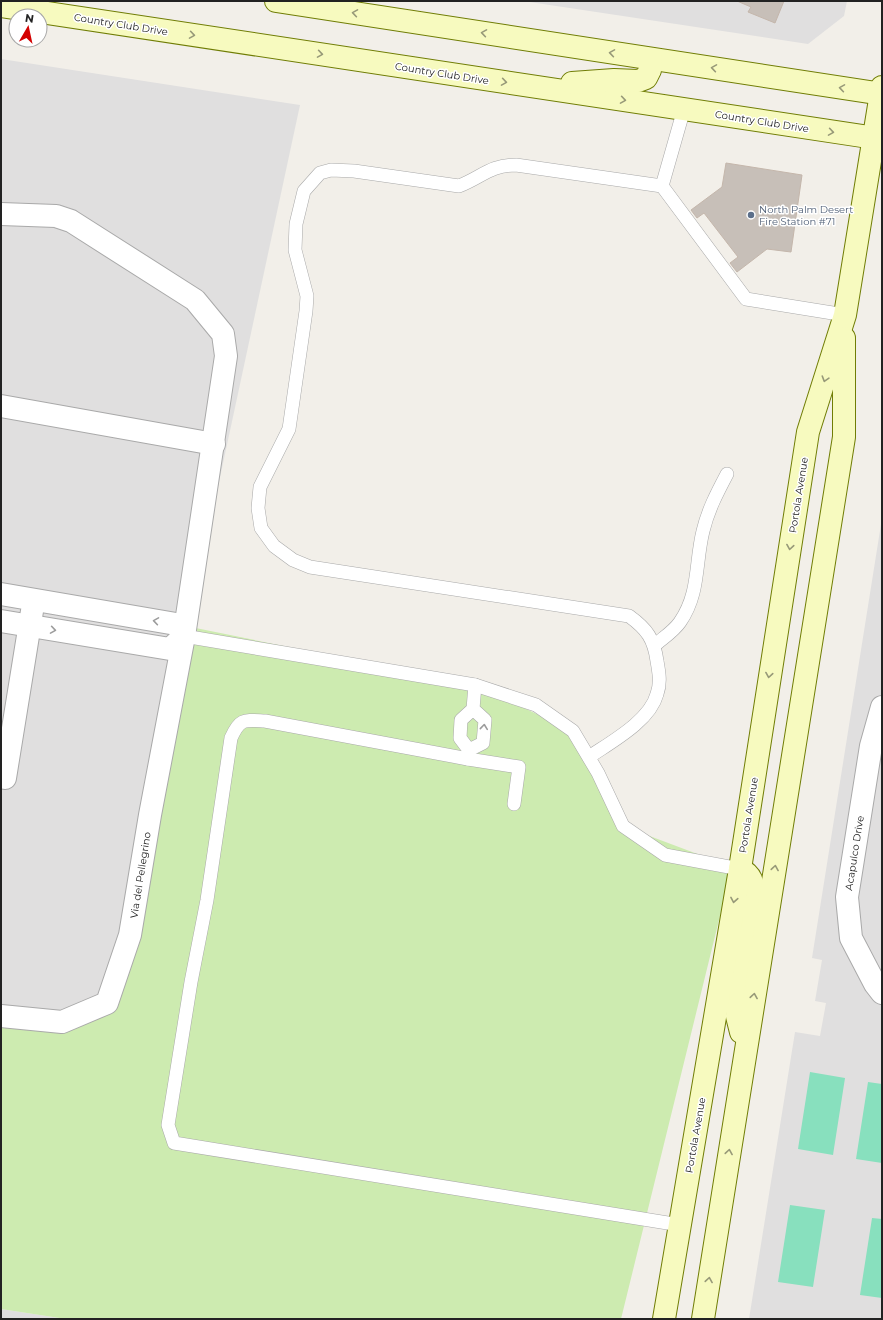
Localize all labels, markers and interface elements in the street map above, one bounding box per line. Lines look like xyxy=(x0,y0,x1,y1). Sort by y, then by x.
north arrow xyxy=(8,8,48,48)
one-way arrow xyxy=(352,9,358,18)
text: N xyxy=(24,11,35,26)
street label: Country Club Drive xyxy=(73,11,169,38)
one-way arrow xyxy=(481,29,487,38)
one-way arrow xyxy=(189,30,195,39)
one-way arrow xyxy=(317,49,323,58)
one-way arrow xyxy=(609,49,615,58)
street label: Country Club Drive xyxy=(394,60,490,87)
one-way arrow xyxy=(711,65,717,73)
one-way arrow xyxy=(501,77,507,86)
one-way arrow xyxy=(839,84,845,93)
one-way arrow xyxy=(620,95,626,104)
street label: Country Club Drive xyxy=(714,108,810,135)
one-way arrow xyxy=(827,127,834,136)
place label: North Palm Desert Fire Station #71 xyxy=(759,203,853,228)
marker: North Palm Desert Fire Station #71 xyxy=(746,210,756,220)
one-way arrow xyxy=(821,375,829,382)
street label: Portola Avenue xyxy=(786,456,811,534)
one-way arrow xyxy=(786,544,795,550)
one-way arrow xyxy=(153,617,159,626)
one-way arrow xyxy=(50,625,56,634)
one-way arrow xyxy=(765,672,774,678)
one-way arrow xyxy=(480,724,489,730)
street label: Portola Avenue xyxy=(736,776,761,854)
street label: Acapulco Drive xyxy=(842,815,867,891)
street label: Via del Pellegrino xyxy=(127,831,154,919)
one-way arrow xyxy=(770,865,779,871)
one-way arrow xyxy=(730,897,739,904)
one-way arrow xyxy=(749,993,758,999)
street label: Portola Avenue xyxy=(682,1096,709,1174)
one-way arrow xyxy=(724,1149,733,1155)
one-way arrow xyxy=(704,1277,713,1284)

